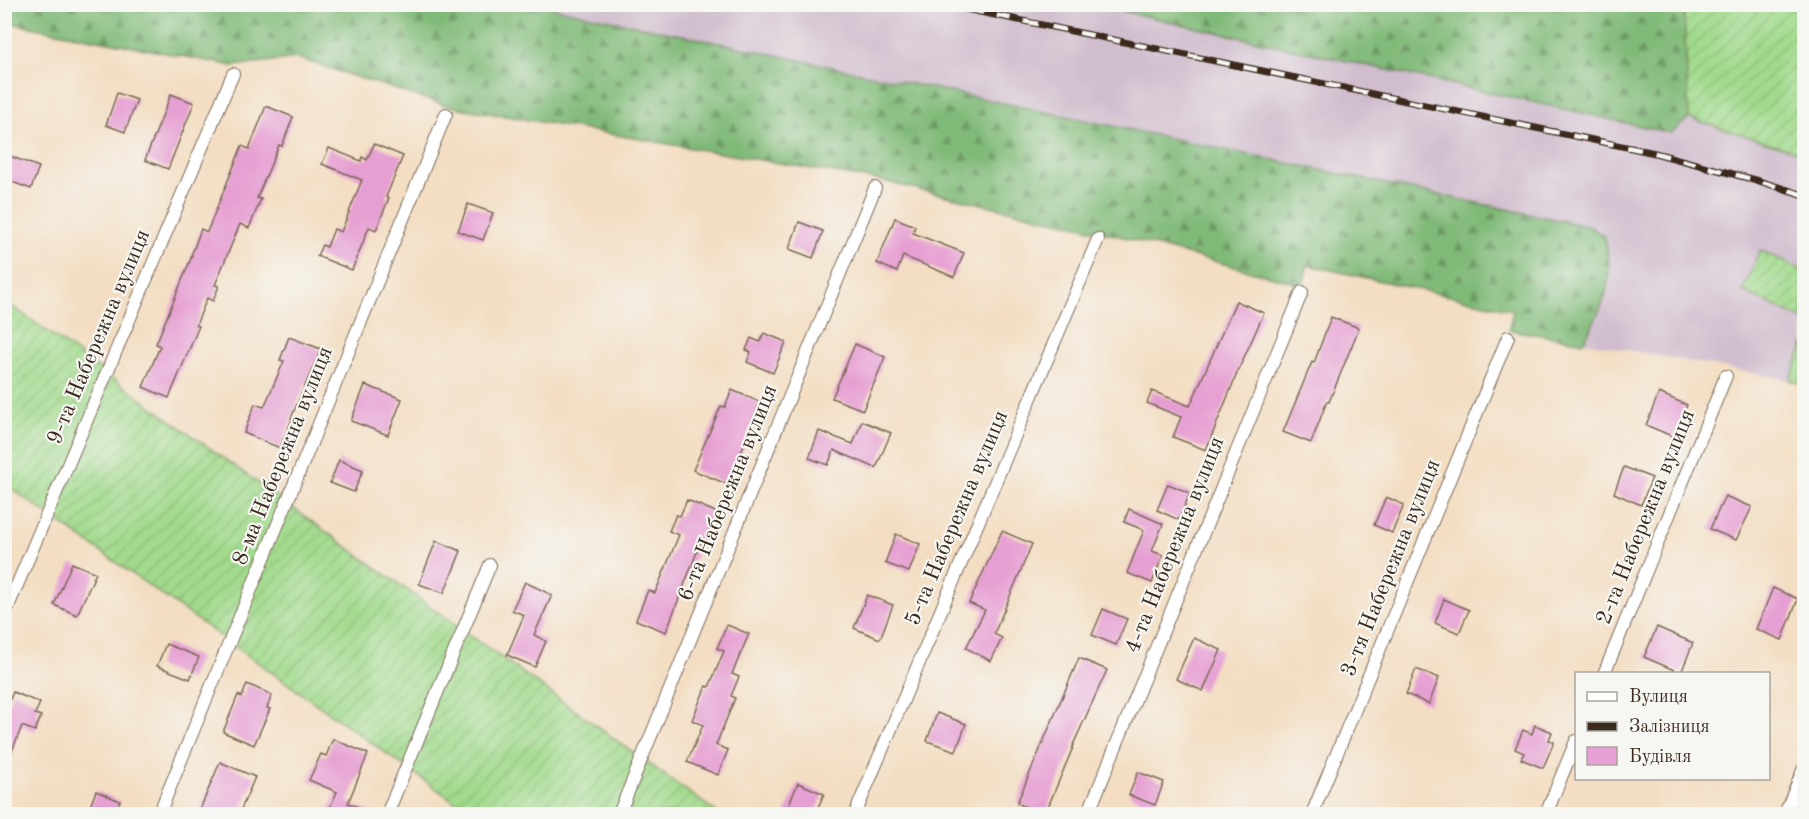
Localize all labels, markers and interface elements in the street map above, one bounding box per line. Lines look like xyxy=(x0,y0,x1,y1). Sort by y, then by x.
street label: 9-та Набережна вулиця xyxy=(44,226,154,448)
street label: 8-ма Набережна вулиця xyxy=(229,344,337,568)
street label: 6-та Набережна вулиця xyxy=(674,382,782,604)
street label: 2-га Набережна вулиця xyxy=(1593,406,1699,628)
street label: 5-та Набережна вулиця xyxy=(902,407,1012,629)
street label: 4-та Набережна вулиця xyxy=(1121,434,1229,656)
street label: 3-тя Набережна вулиця xyxy=(1337,456,1445,680)
legend xyxy=(1575,672,1770,780)
text: Вулиця xyxy=(1629,688,1688,706)
text: Залізниця xyxy=(1629,718,1710,736)
text: Будівля xyxy=(1629,748,1691,766)

